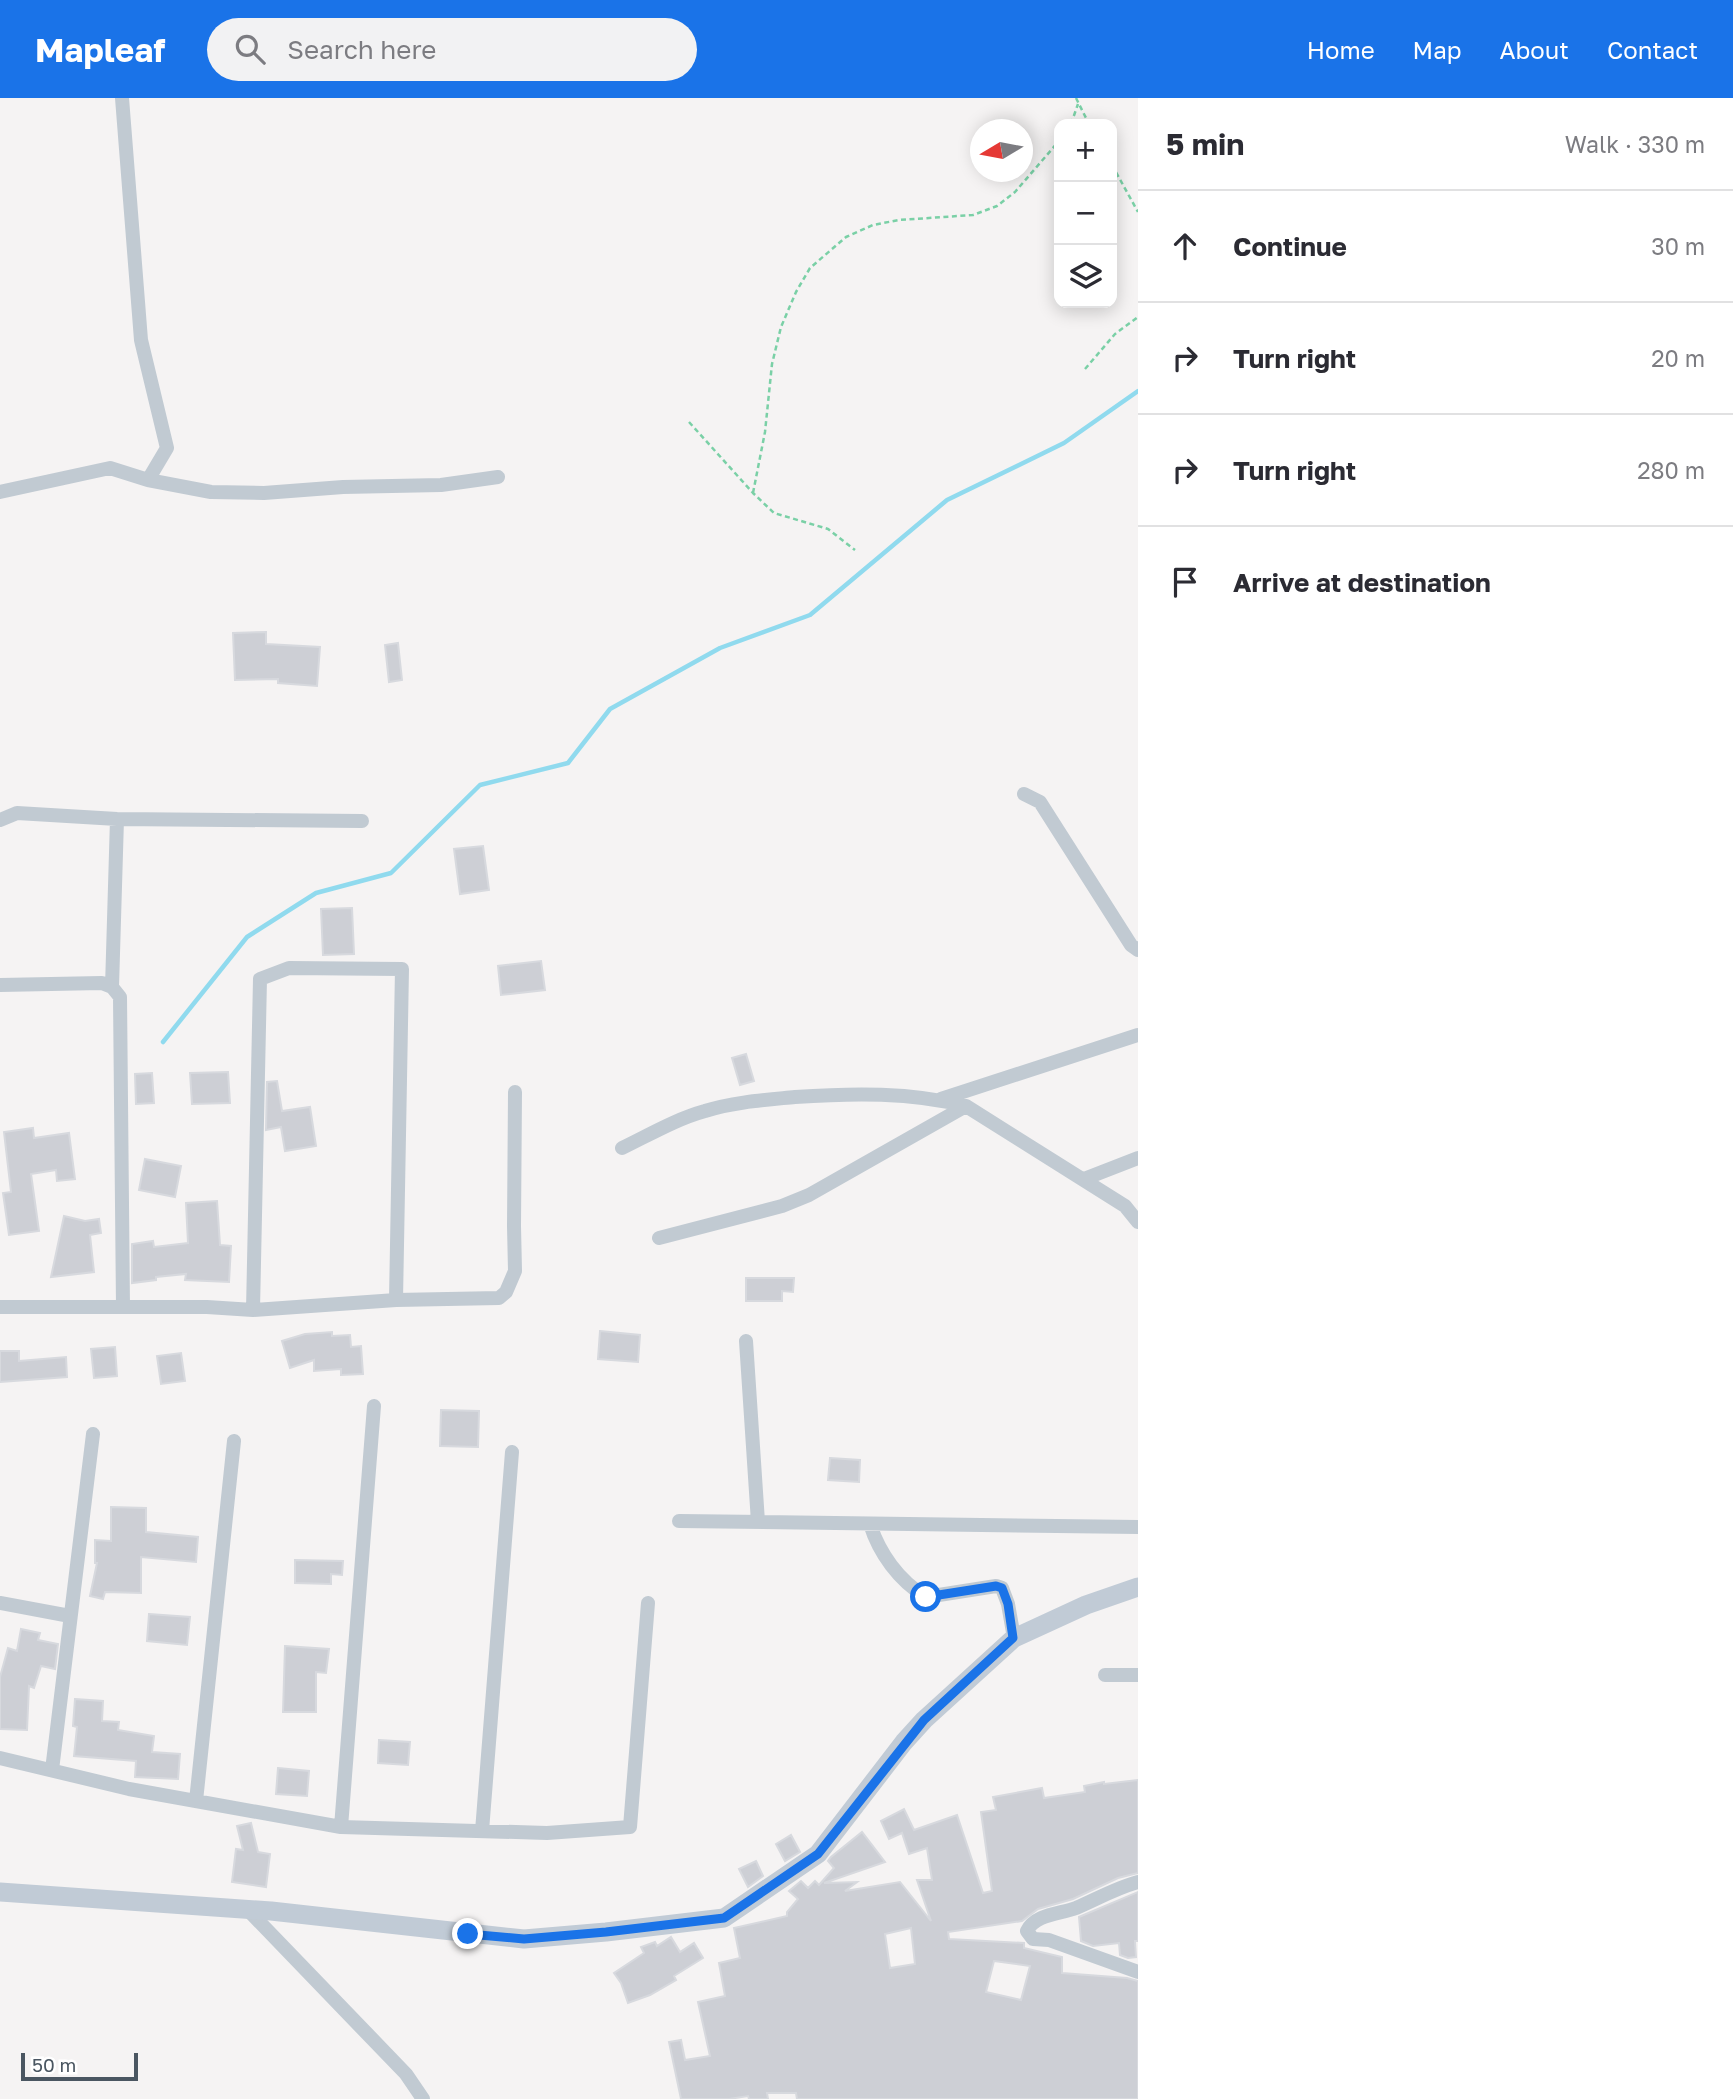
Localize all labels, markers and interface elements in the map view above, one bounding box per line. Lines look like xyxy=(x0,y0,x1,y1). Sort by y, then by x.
search box xyxy=(207,18,697,81)
text: Mapleaf xyxy=(35,30,165,69)
icon: search xyxy=(231,30,269,68)
text: Search here xyxy=(287,34,436,65)
text: Home xyxy=(1307,35,1375,64)
text: Map xyxy=(1413,35,1462,64)
text: About xyxy=(1500,35,1569,64)
text: Contact xyxy=(1607,35,1698,64)
north arrow xyxy=(970,119,1033,182)
map controls xyxy=(1054,119,1117,308)
button: + xyxy=(1054,119,1117,182)
text: 5 min xyxy=(1166,126,1244,162)
text: Walk · 330 m xyxy=(1565,130,1705,158)
button: − xyxy=(1054,182,1117,245)
icon: ahead xyxy=(1166,227,1204,265)
text: Continue xyxy=(1233,231,1347,262)
text: 30 m xyxy=(1651,232,1705,260)
button: layers xyxy=(1054,245,1117,308)
icon: right xyxy=(1166,339,1204,377)
text: Turn right xyxy=(1233,343,1356,374)
text: 20 m xyxy=(1651,344,1705,372)
icon: right xyxy=(1166,451,1204,489)
text: Turn right xyxy=(1233,455,1356,486)
text: 280 m xyxy=(1637,456,1705,484)
icon: arrive xyxy=(1166,563,1204,601)
text: Arrive at destination xyxy=(1233,567,1491,598)
route start xyxy=(910,1581,941,1612)
route end xyxy=(452,1918,483,1949)
scale bar xyxy=(21,2050,138,2082)
text: 50 m xyxy=(32,2053,76,2076)

